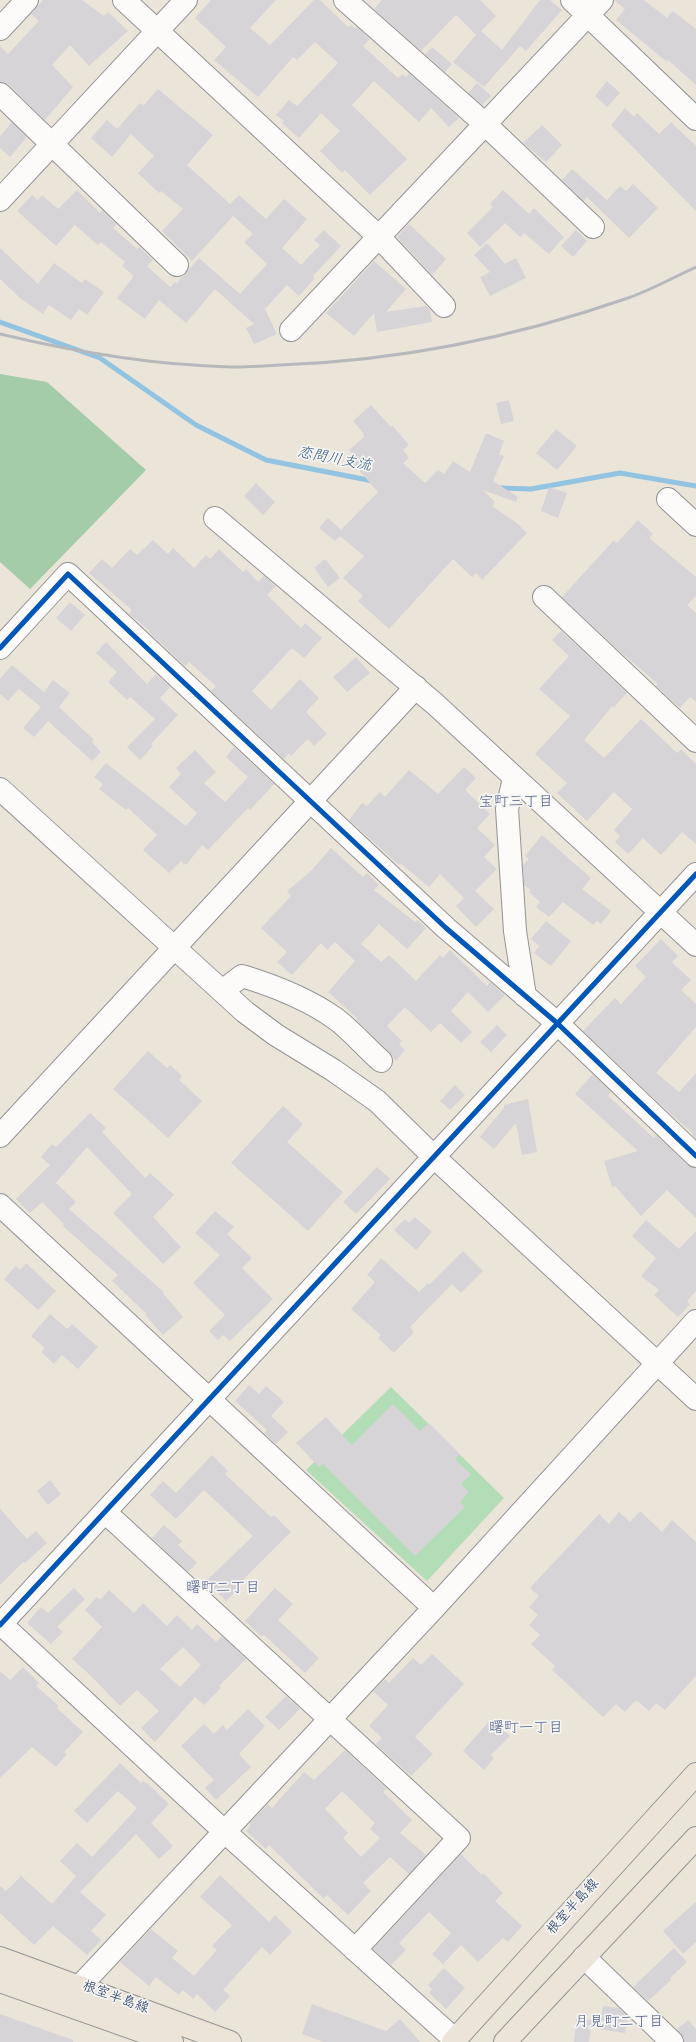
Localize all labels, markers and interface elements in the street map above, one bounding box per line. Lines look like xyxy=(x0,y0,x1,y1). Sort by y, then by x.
water label: 恋問川支流 xyxy=(295,445,373,477)
district label: 宝町三丁目 xyxy=(479,795,553,813)
district label: 曙町二丁目 xyxy=(186,1581,260,1599)
district label: 曙町一丁目 xyxy=(489,1721,563,1739)
street label: 根室半島線 xyxy=(544,1876,604,1940)
street label: 根室半島線 xyxy=(79,1979,151,2019)
district label: 月見町二丁目 xyxy=(574,2015,664,2033)

